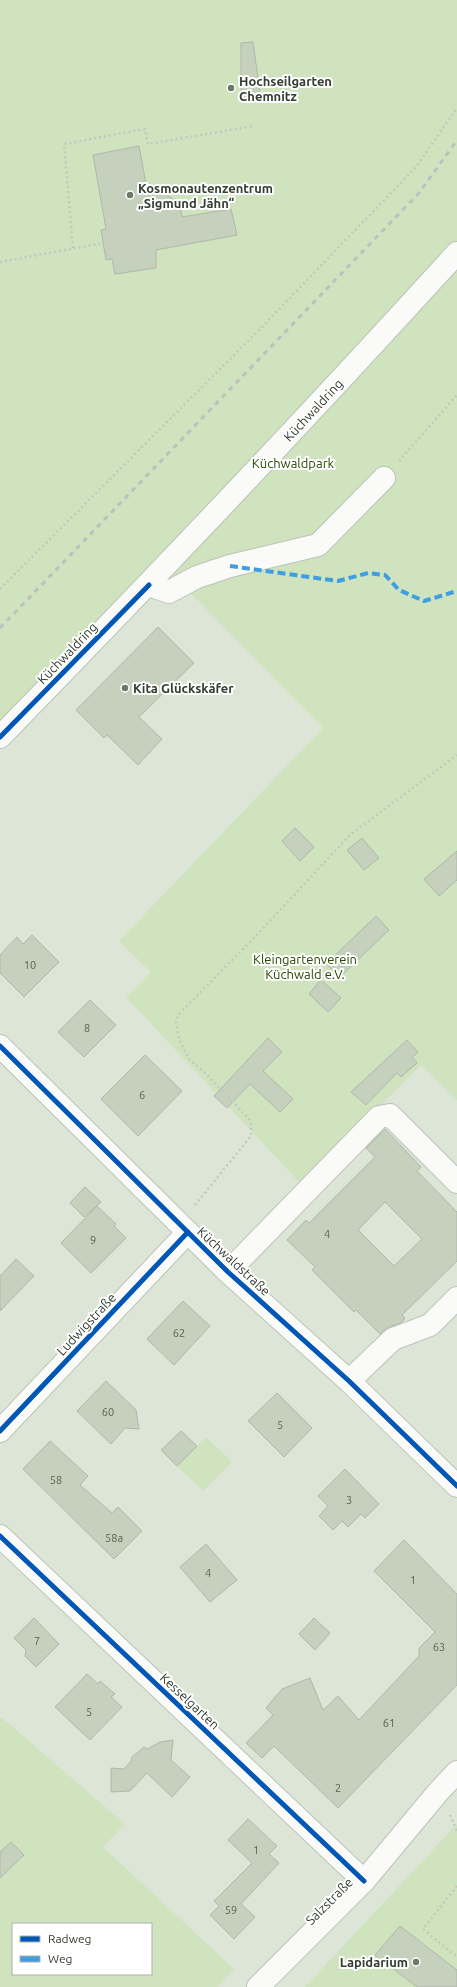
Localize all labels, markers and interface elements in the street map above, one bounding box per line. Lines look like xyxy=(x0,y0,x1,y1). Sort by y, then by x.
place label: Hochseilgarten Chemnitz xyxy=(239,74,332,103)
marker: Hochseilgarten Chemnitz xyxy=(226,83,236,93)
place label: Kosmonautenzentrum „Sigmund Jähn“ xyxy=(138,181,273,210)
marker: Kosmonautenzentrum „Sigmund Jähn“ xyxy=(125,190,135,200)
street label: Küchwaldring xyxy=(281,376,345,444)
park label: Küchwaldpark xyxy=(252,456,335,470)
street label: Küchwaldring xyxy=(34,620,100,686)
place label: Kita Glückskäfer xyxy=(133,681,234,695)
marker: Kita Glückskäfer xyxy=(120,683,130,693)
park label: Kleingartenverein Küchwald e.V. xyxy=(253,952,357,981)
house number: 10 xyxy=(24,959,36,971)
house number: 8 xyxy=(84,1022,90,1034)
house number: 6 xyxy=(139,1089,145,1101)
street label: Küchwaldstraße xyxy=(195,1224,273,1298)
house number: 4 xyxy=(324,1228,330,1240)
house number: 9 xyxy=(90,1234,96,1246)
street label: Ludwigstraße xyxy=(54,1290,118,1358)
house number: 62 xyxy=(173,1327,185,1339)
house number: 60 xyxy=(102,1406,114,1418)
house number: 5 xyxy=(277,1419,283,1431)
house number: 58 xyxy=(50,1474,62,1486)
house number: 3 xyxy=(346,1494,352,1506)
house number: 58a xyxy=(105,1532,123,1544)
house number: 4 xyxy=(205,1567,211,1579)
house number: 1 xyxy=(410,1574,416,1586)
house number: 7 xyxy=(34,1635,40,1647)
house number: 63 xyxy=(433,1641,445,1653)
street label: Kesselgarten xyxy=(158,1670,222,1732)
house number: 5 xyxy=(86,1706,92,1718)
house number: 61 xyxy=(383,1717,395,1729)
house number: 2 xyxy=(335,1782,341,1794)
house number: 1 xyxy=(253,1844,259,1856)
street label: Salzstraße xyxy=(303,1875,355,1927)
house number: 59 xyxy=(225,1904,237,1916)
legend xyxy=(12,1923,152,1975)
text: Radweg xyxy=(48,1932,91,1945)
text: Weg xyxy=(48,1952,72,1965)
place label: Lapidarium xyxy=(340,1955,408,1969)
marker: Lapidarium xyxy=(411,1957,421,1967)

